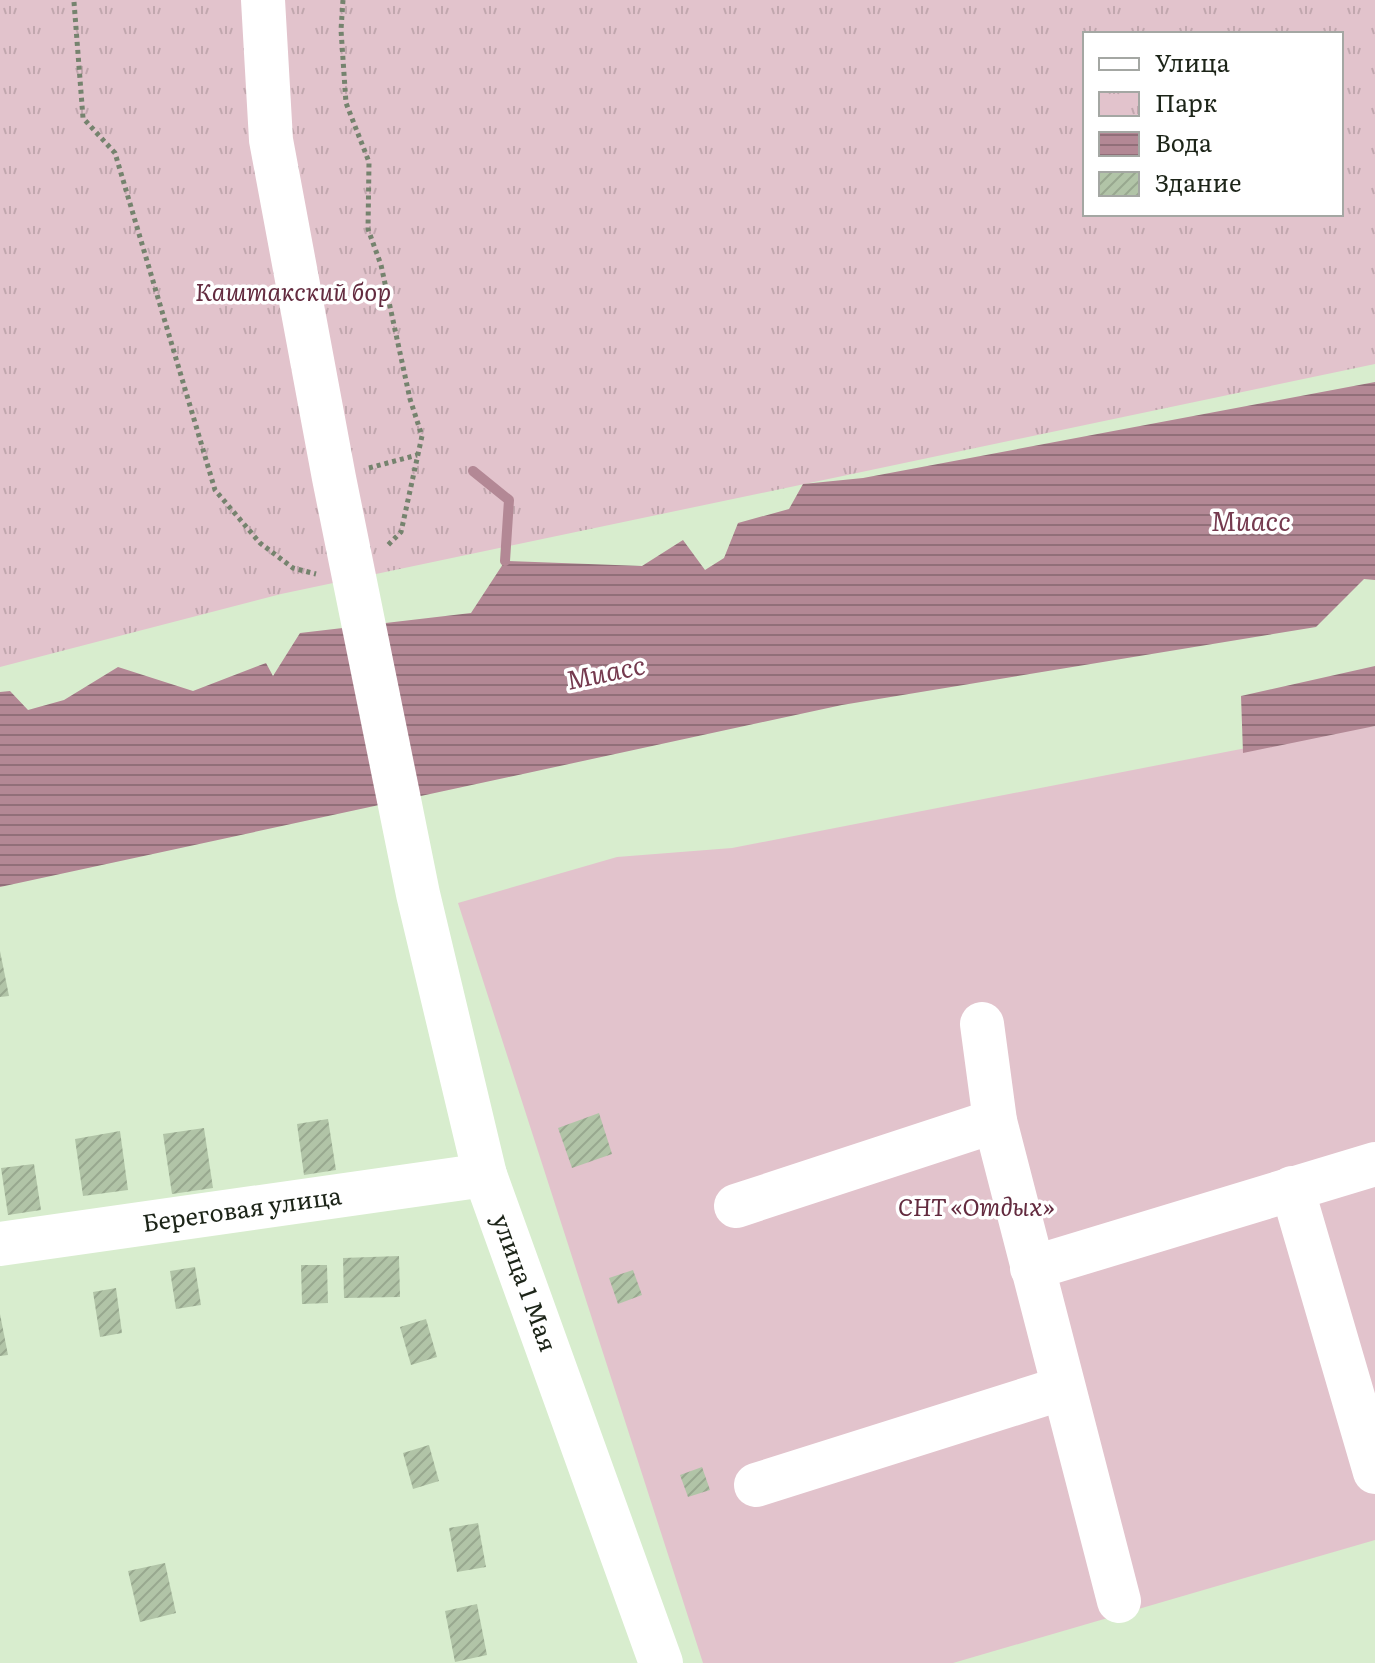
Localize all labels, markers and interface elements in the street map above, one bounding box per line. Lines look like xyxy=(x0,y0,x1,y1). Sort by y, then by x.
legend xyxy=(1083,32,1343,216)
text: Улица xyxy=(1155,44,1230,79)
text: Парк xyxy=(1155,84,1217,119)
text: Вода xyxy=(1155,124,1212,159)
text: Здание xyxy=(1155,164,1241,199)
park label: Каштакский бор xyxy=(195,273,391,308)
water label: Миасс xyxy=(1211,500,1291,539)
water label: Миасс xyxy=(562,643,649,698)
street label: Береговая улица xyxy=(140,1176,344,1239)
park label: СНТ «Отдых» xyxy=(898,1188,1054,1223)
street label: улица 1 Мая xyxy=(485,1208,567,1356)

